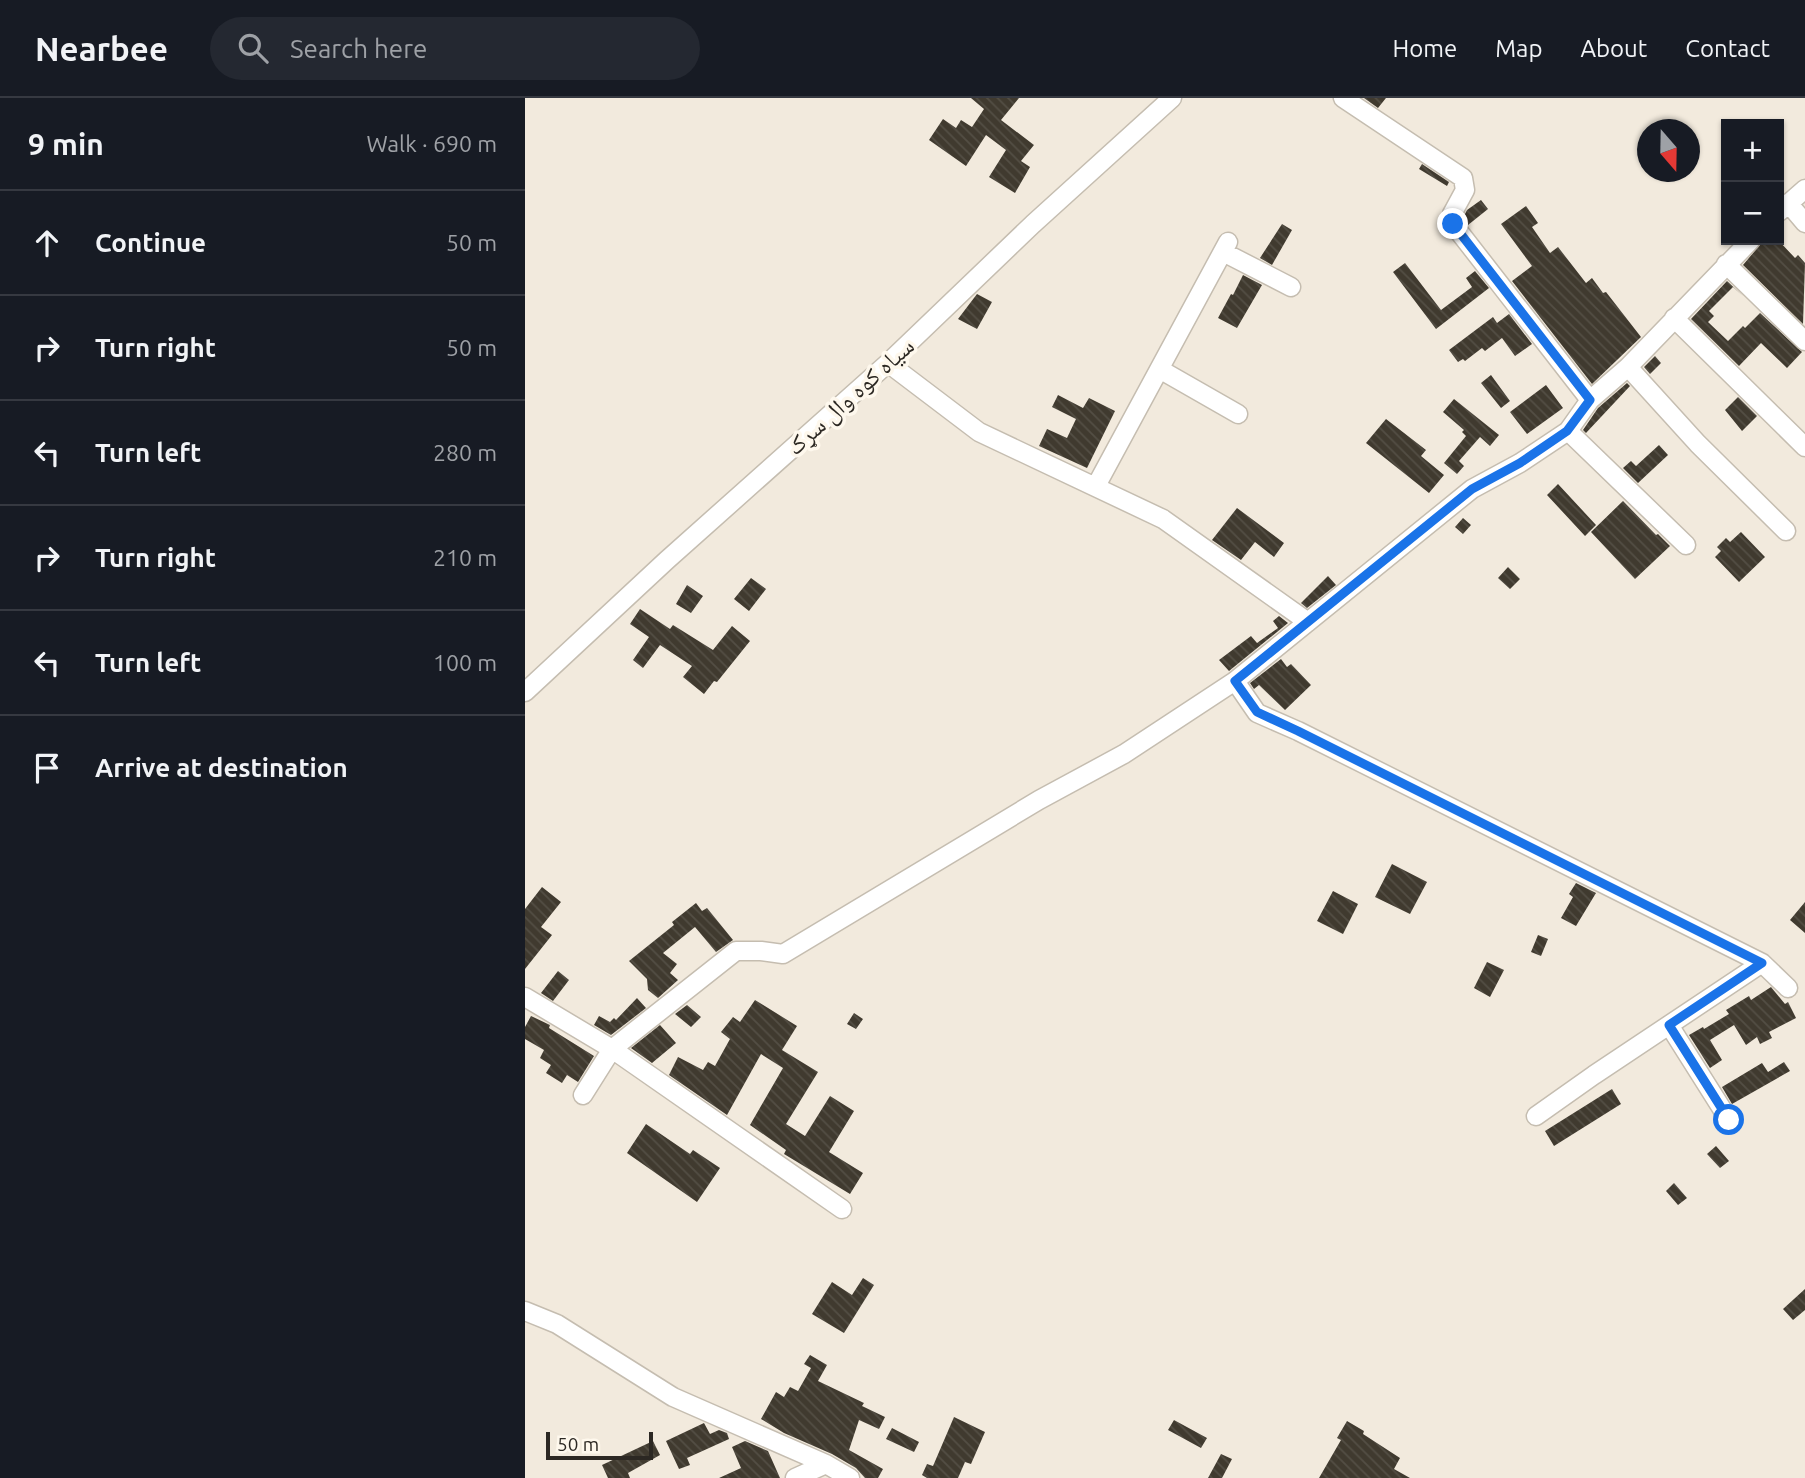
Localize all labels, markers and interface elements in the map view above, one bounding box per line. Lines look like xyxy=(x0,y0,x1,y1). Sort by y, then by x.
search box xyxy=(210,17,700,80)
icon: search xyxy=(234,29,272,67)
text: Nearbee xyxy=(35,30,168,67)
text: Search here xyxy=(290,34,427,63)
text: Home xyxy=(1392,35,1457,62)
text: Map xyxy=(1495,35,1542,62)
text: About xyxy=(1580,35,1647,62)
text: Contact xyxy=(1685,35,1770,62)
north arrow xyxy=(1637,119,1700,182)
map controls xyxy=(1721,119,1784,245)
button: + xyxy=(1721,119,1784,182)
text: 9 min xyxy=(28,127,104,161)
text: Walk · 690 m xyxy=(366,131,497,156)
button: − xyxy=(1721,182,1784,245)
route end xyxy=(1437,208,1468,239)
icon: ahead xyxy=(28,224,66,262)
text: Continue xyxy=(95,228,206,257)
text: 50 m xyxy=(446,230,497,255)
icon: right xyxy=(28,329,66,367)
street label: سیاه کوه وال سړک xyxy=(781,332,920,461)
text: Turn right xyxy=(95,333,216,362)
text: 50 m xyxy=(446,335,497,360)
icon: left xyxy=(28,434,66,472)
text: Turn left xyxy=(95,438,201,467)
text: 280 m xyxy=(433,440,497,465)
icon: right xyxy=(28,539,66,577)
text: Turn right xyxy=(95,543,216,572)
text: 210 m xyxy=(433,545,497,570)
icon: left xyxy=(28,644,66,682)
text: Turn left xyxy=(95,648,201,677)
text: 100 m xyxy=(433,650,497,675)
icon: arrive xyxy=(28,749,66,787)
text: Arrive at destination xyxy=(95,753,348,782)
route start xyxy=(1713,1104,1744,1135)
scale bar xyxy=(546,1429,653,1461)
text: 50 m xyxy=(557,1433,599,1455)

